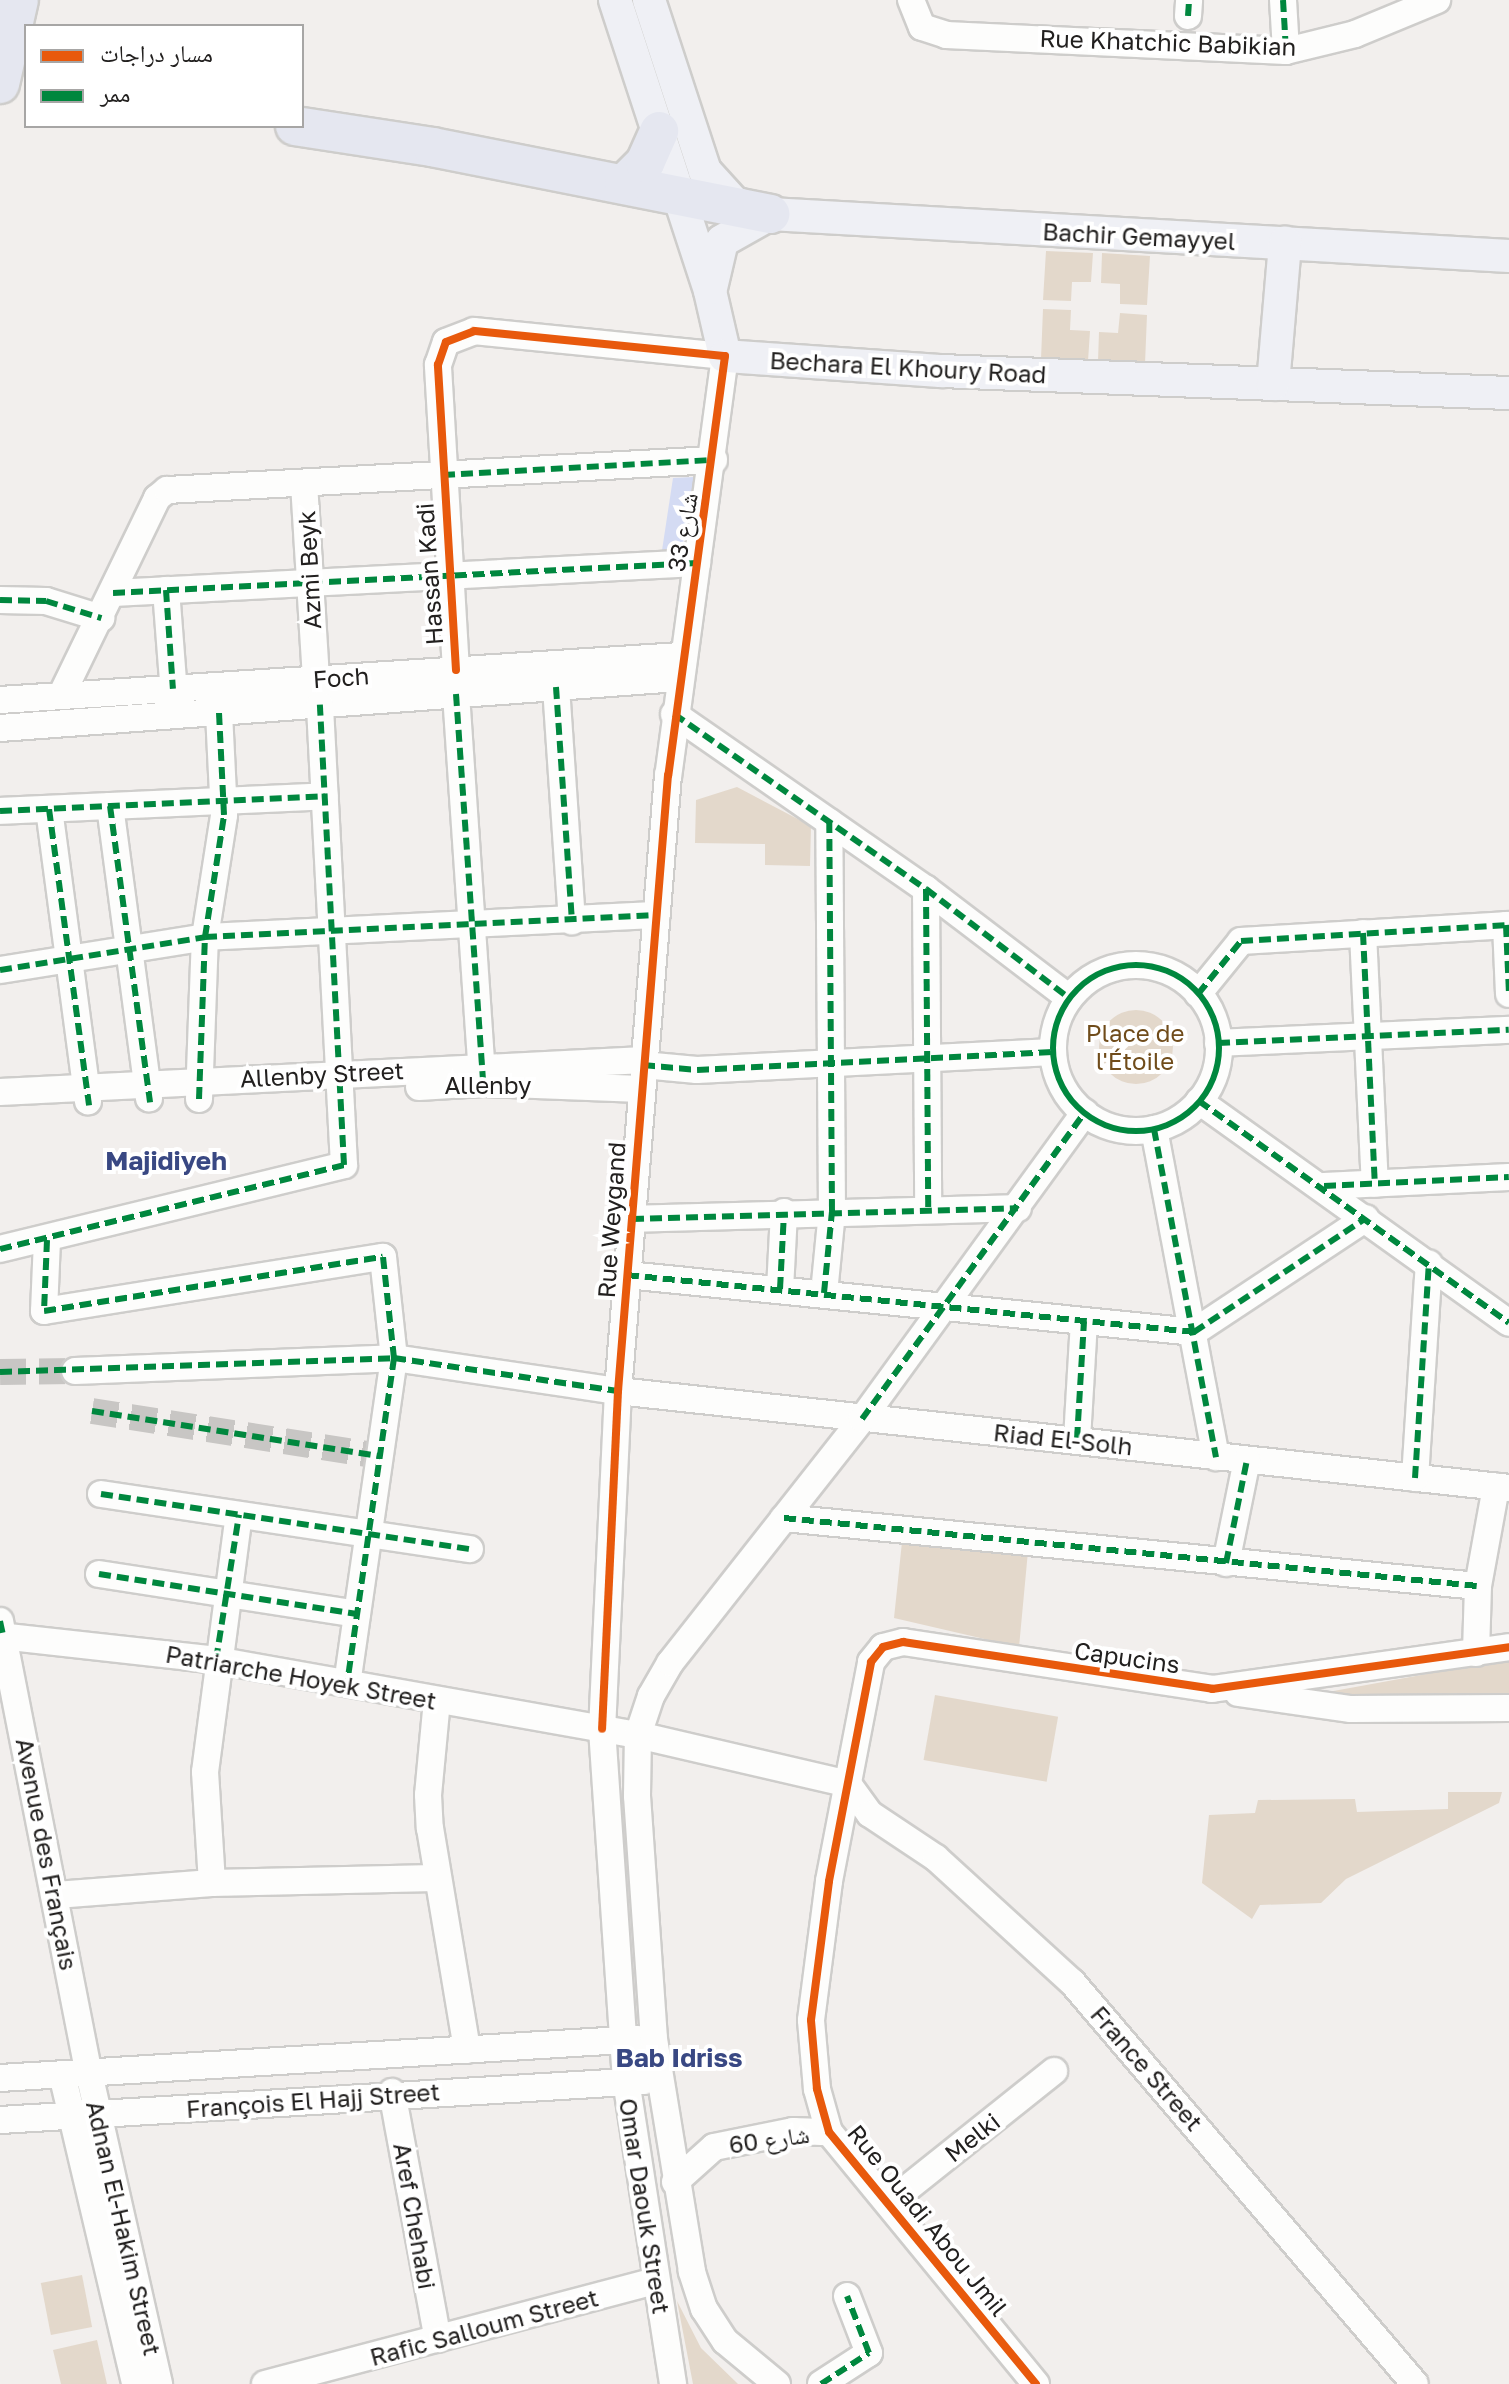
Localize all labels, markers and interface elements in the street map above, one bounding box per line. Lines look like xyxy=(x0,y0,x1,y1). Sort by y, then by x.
street label: Rue Khatchic Babikian xyxy=(1039,23,1297,61)
legend xyxy=(24,24,304,128)
text: مسار دراجات xyxy=(100,38,213,67)
text: ممر xyxy=(100,78,131,107)
street label: Bachir Gemayyel xyxy=(1042,217,1236,255)
street label: Bechara El Khoury Road xyxy=(769,345,1047,389)
street label: شارع 33 xyxy=(661,490,703,574)
street label: Hassan Kadi xyxy=(410,502,448,646)
street label: Azmi Beyk xyxy=(292,510,326,630)
street label: Foch xyxy=(312,661,370,693)
park label: Place de l'Étoile xyxy=(1086,1019,1184,1075)
street label: Allenby Street xyxy=(239,1055,405,1093)
street label: Allenby xyxy=(444,1071,532,1099)
street label: Rue Weygand xyxy=(591,1141,631,1299)
district label: Majidiyeh xyxy=(105,1145,227,1177)
street label: Riad El-Solh xyxy=(992,1417,1134,1461)
street label: Capucins xyxy=(1072,1635,1182,1679)
street label: Patriarche Hoyek Street xyxy=(163,1639,439,1715)
street label: Avenue des Français xyxy=(10,1736,84,1972)
street label: France Street xyxy=(1085,2000,1209,2136)
district label: Bab Idriss xyxy=(615,2042,743,2074)
street label: François El Hajj Street xyxy=(185,2077,441,2123)
street label: Omar Daouk Street xyxy=(614,2096,676,2316)
street label: Adnan El-Hakim Street xyxy=(81,2098,167,2358)
street label: Melki xyxy=(939,2106,1005,2168)
street label: شارع 60 xyxy=(727,2119,811,2159)
street label: Rue Ouadi Abou Jmil xyxy=(842,2119,1014,2321)
street label: Aref Chehabi xyxy=(388,2141,442,2291)
street label: Rafic Salloum Street xyxy=(367,2283,601,2371)

